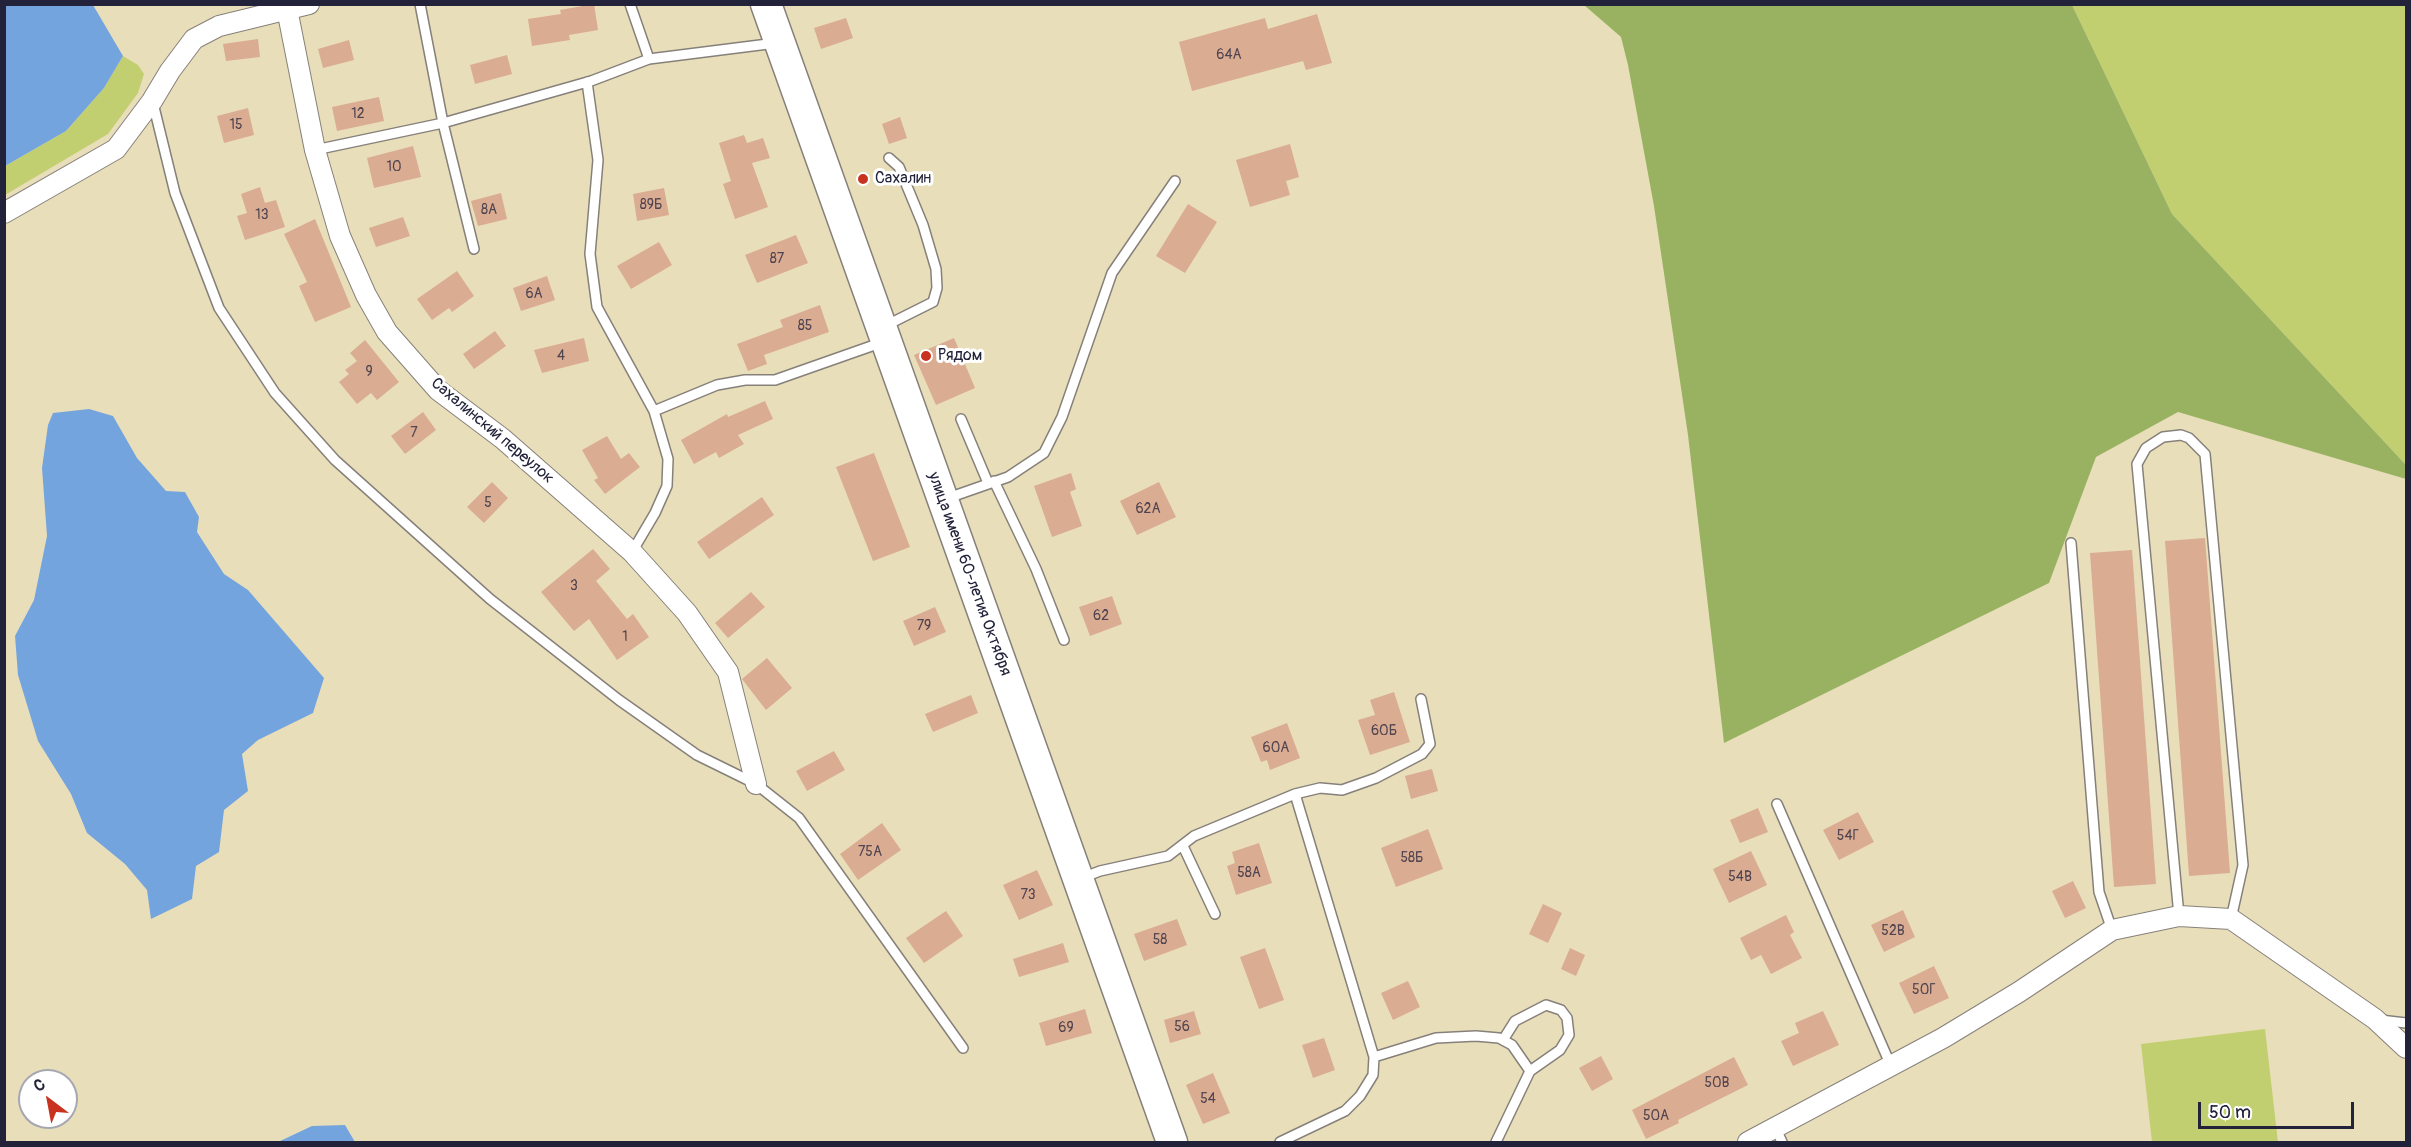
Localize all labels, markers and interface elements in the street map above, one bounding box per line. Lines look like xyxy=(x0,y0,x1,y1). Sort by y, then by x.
house number: 64А xyxy=(1216,47,1242,63)
house number: 12 xyxy=(351,106,365,122)
house number: 15 xyxy=(229,117,243,133)
house number: 10 xyxy=(386,159,402,175)
place label: Сахалин xyxy=(875,169,931,189)
marker: Сахалин xyxy=(856,172,870,186)
house number: 89Б xyxy=(640,197,662,213)
house number: 8А xyxy=(481,202,497,218)
house number: 13 xyxy=(255,207,269,223)
house number: 87 xyxy=(770,251,784,267)
house number: 6А xyxy=(525,286,543,302)
house number: 85 xyxy=(798,318,812,334)
place label: Рядом xyxy=(938,346,982,366)
house number: 4 xyxy=(557,348,565,364)
marker: Рядом xyxy=(919,349,933,363)
house number: 9 xyxy=(365,364,373,380)
street label: Сахалинский переулок xyxy=(427,374,557,488)
house number: 7 xyxy=(410,425,418,441)
street label: улица имени 60-летия Октября xyxy=(923,470,1015,678)
house number: 5 xyxy=(484,495,492,511)
house number: 62А xyxy=(1135,501,1161,517)
house number: 3 xyxy=(570,578,578,594)
house number: 62 xyxy=(1093,608,1109,624)
house number: 79 xyxy=(917,618,931,634)
house number: 1 xyxy=(622,629,628,645)
house number: 60Б xyxy=(1371,723,1397,739)
house number: 60А xyxy=(1263,740,1289,756)
house number: 54Г xyxy=(1837,828,1859,844)
house number: 75А xyxy=(858,844,882,860)
house number: 58Б xyxy=(1400,850,1424,866)
house number: 58А xyxy=(1237,865,1261,881)
house number: 54В xyxy=(1728,869,1752,885)
house number: 73 xyxy=(1020,887,1036,903)
house number: 52В xyxy=(1881,923,1905,939)
house number: 58 xyxy=(1153,932,1167,948)
house number: 50Г xyxy=(1912,982,1936,998)
house number: 56 xyxy=(1174,1019,1190,1035)
house number: 69 xyxy=(1058,1020,1074,1036)
north arrow xyxy=(18,1069,78,1129)
text: С xyxy=(30,1074,49,1097)
house number: 50В xyxy=(1704,1075,1730,1091)
scale bar xyxy=(2201,1090,2357,1128)
house number: 54 xyxy=(1200,1091,1216,1107)
text: 50 m xyxy=(2209,1101,2251,1124)
house number: 50А xyxy=(1643,1108,1669,1124)

